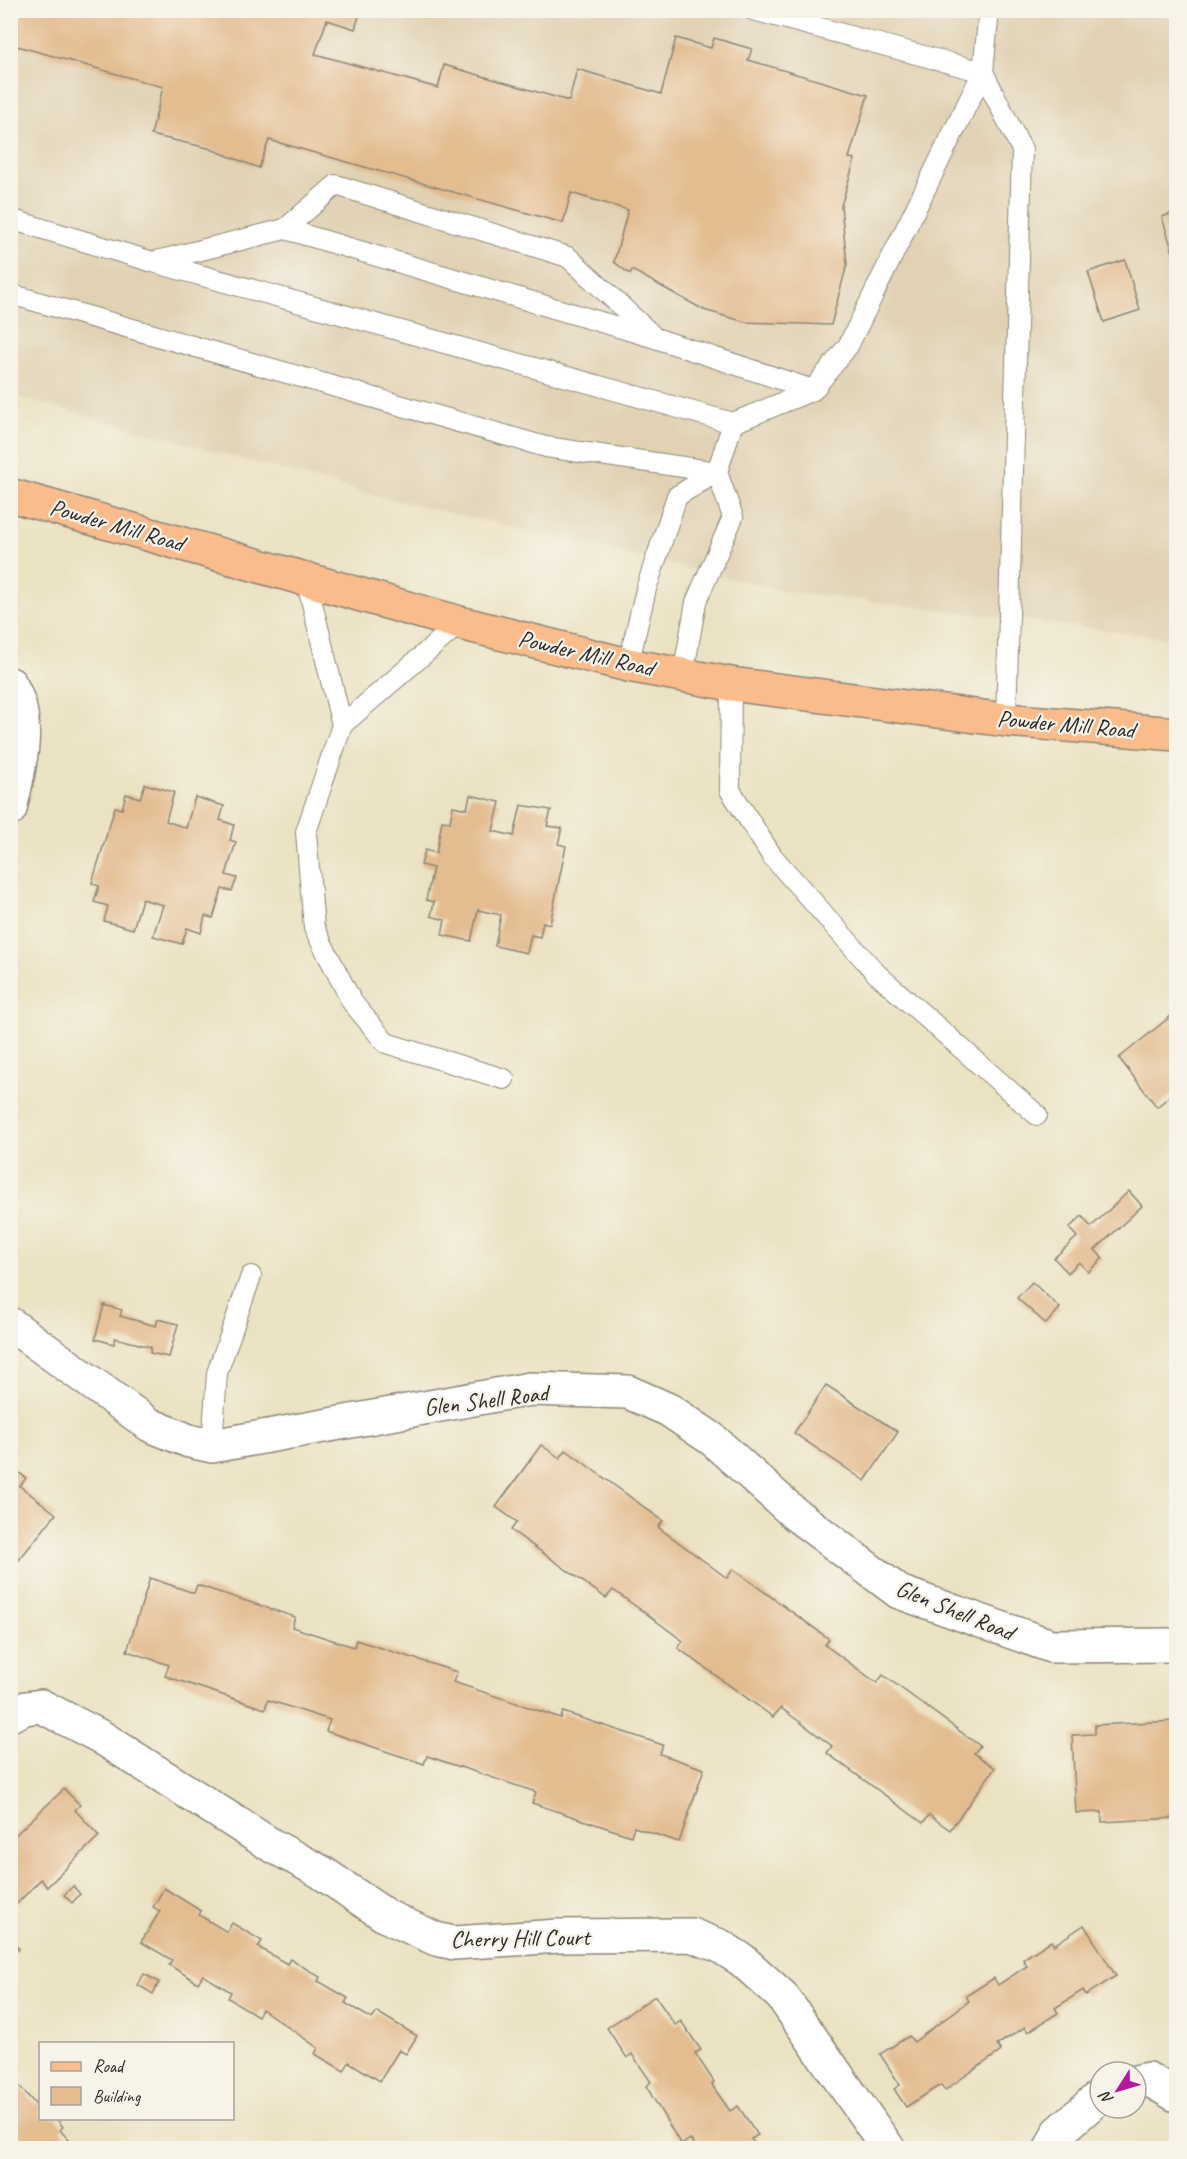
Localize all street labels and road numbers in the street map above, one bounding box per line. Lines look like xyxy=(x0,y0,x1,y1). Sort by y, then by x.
street label: Powder Mill Road xyxy=(47,492,191,559)
street label: Powder Mill Road xyxy=(515,623,660,684)
street label: Powder Mill Road xyxy=(996,703,1140,745)
street label: Glen Shell Road xyxy=(422,1377,553,1422)
street label: Glen Shell Road xyxy=(892,1573,1022,1649)
street label: Cherry Hill Court xyxy=(450,1922,592,1954)

